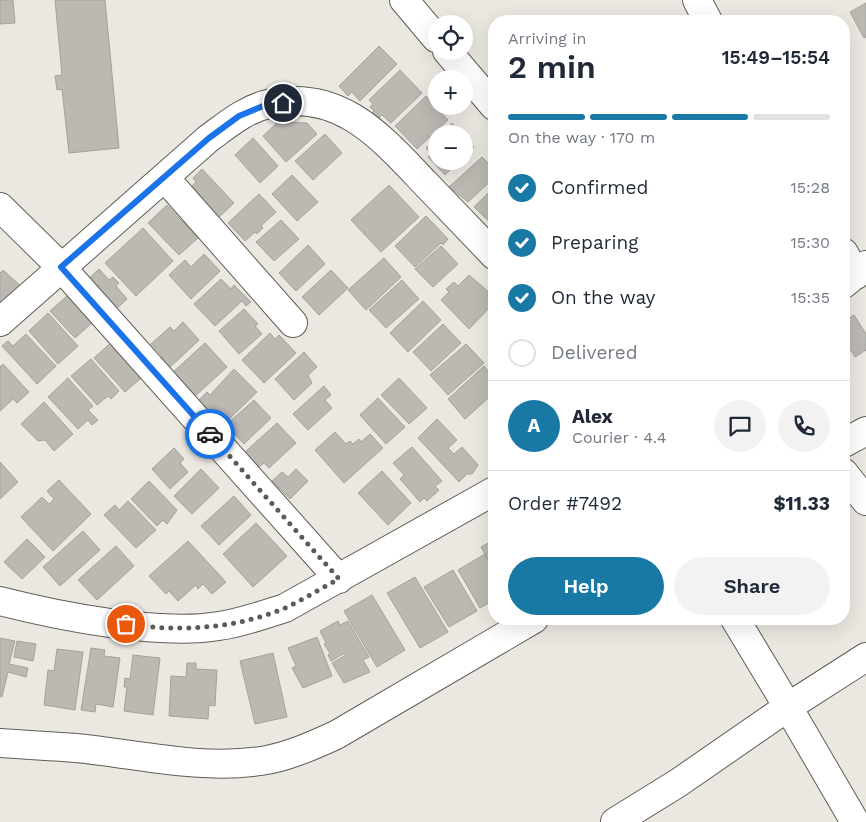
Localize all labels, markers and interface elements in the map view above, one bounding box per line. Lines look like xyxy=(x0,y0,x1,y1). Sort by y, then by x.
map controls xyxy=(428,15,473,170)
button: locate xyxy=(428,15,473,60)
text: Arriving in xyxy=(508,29,586,48)
text: 15:49–15:54 xyxy=(722,46,830,69)
text: 2 min xyxy=(508,48,596,86)
button: + xyxy=(428,70,473,115)
pin xyxy=(262,82,304,124)
icon: home xyxy=(269,89,297,117)
button: − xyxy=(428,125,473,170)
text: On the way · 170 m xyxy=(508,128,655,147)
icon: check xyxy=(508,174,536,202)
text: Confirmed xyxy=(551,176,648,199)
text: 15:28 xyxy=(791,178,830,197)
icon: check xyxy=(508,229,536,257)
text: Preparing xyxy=(551,231,638,254)
text: 15:30 xyxy=(790,233,830,252)
icon: check xyxy=(508,284,536,312)
text: On the way xyxy=(551,286,655,309)
text: 15:35 xyxy=(791,288,830,307)
text: Delivered xyxy=(551,341,638,364)
button: chat xyxy=(714,400,766,452)
button: phone xyxy=(778,400,830,452)
text: Alex xyxy=(572,405,613,428)
courier xyxy=(185,409,235,459)
text: A xyxy=(528,414,540,437)
icon: car xyxy=(196,420,224,448)
text: Courier · 4.4 xyxy=(572,428,667,447)
text: Order #7492 xyxy=(508,492,622,515)
text: $11.33 xyxy=(773,492,830,515)
button: Help xyxy=(508,557,664,615)
button: Share xyxy=(674,557,830,615)
pin xyxy=(105,603,147,645)
icon: bag xyxy=(112,610,140,638)

